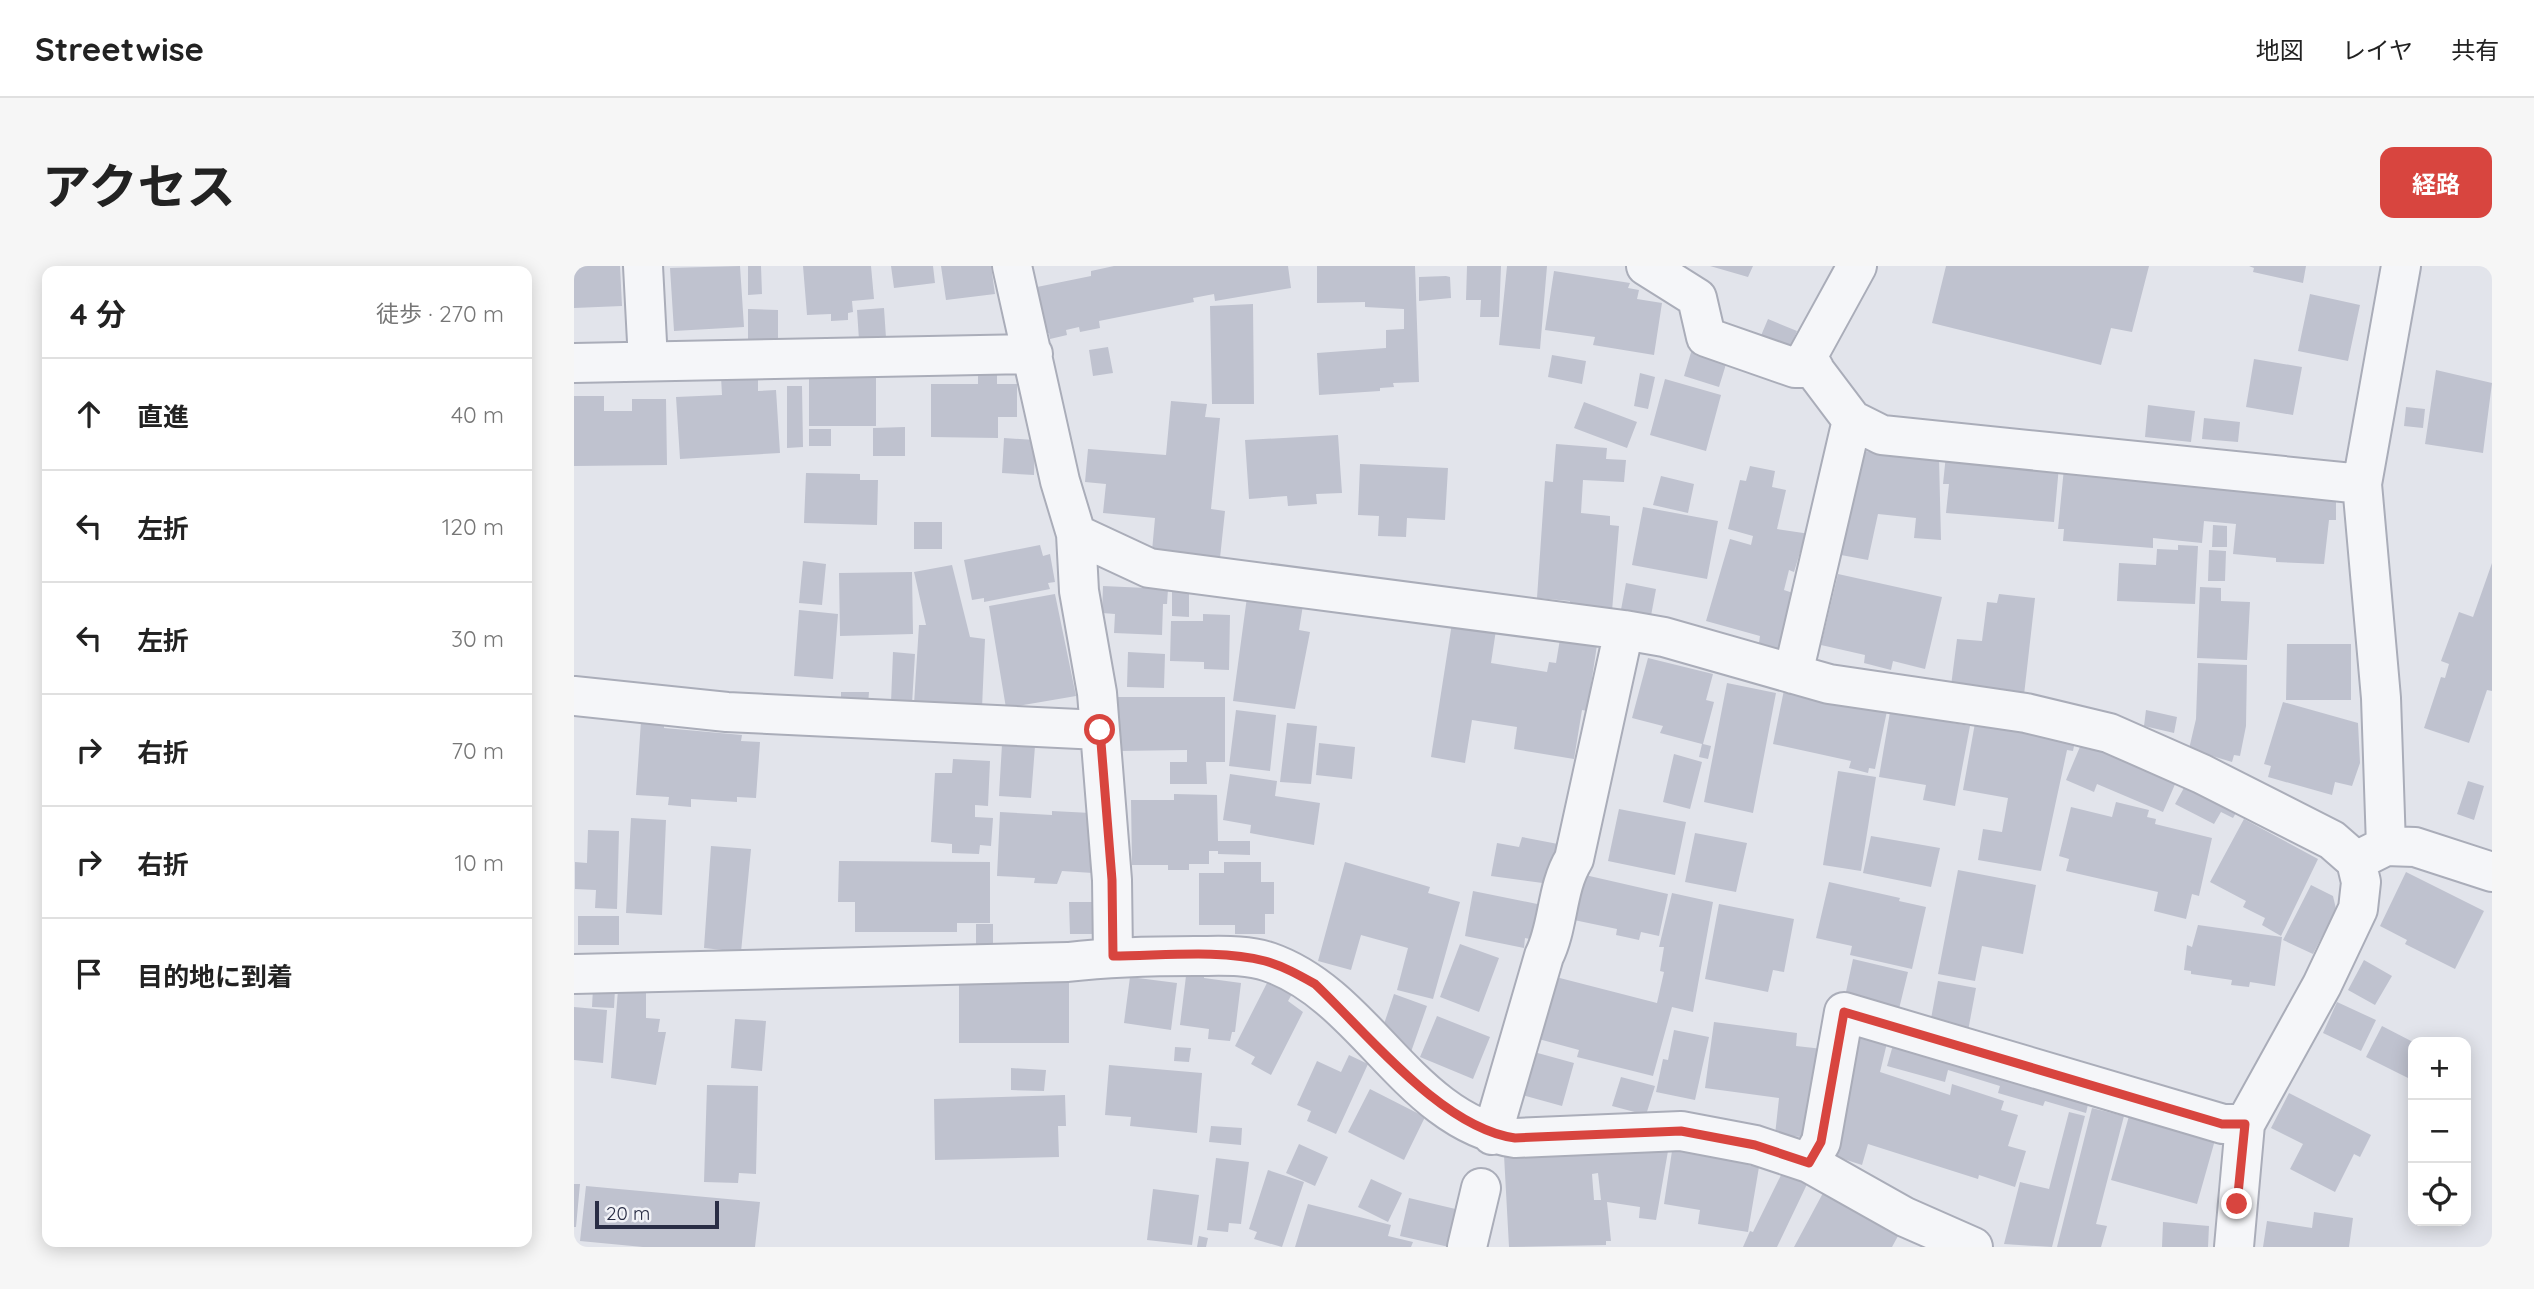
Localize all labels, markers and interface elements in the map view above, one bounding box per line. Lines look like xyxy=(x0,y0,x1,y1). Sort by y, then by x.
text: Streetwise xyxy=(35,28,204,69)
text: 地図 xyxy=(2256,35,2304,65)
text: レイヤ xyxy=(2342,35,2413,65)
text: 共有 xyxy=(2451,35,2499,65)
button: 経路 xyxy=(2380,147,2492,218)
text: アクセス xyxy=(42,155,236,216)
text: 4 分 xyxy=(70,295,126,333)
text: 徒歩 · 270 m xyxy=(376,299,504,328)
icon: ahead xyxy=(70,395,108,433)
text: 直進 xyxy=(137,400,189,433)
text: 40 m xyxy=(451,400,504,429)
icon: left xyxy=(70,507,108,545)
text: 左折 xyxy=(137,512,189,545)
text: 120 m xyxy=(442,512,504,541)
icon: left xyxy=(70,619,108,657)
text: 左折 xyxy=(137,624,189,657)
text: 30 m xyxy=(451,624,504,653)
route start xyxy=(1084,714,1115,745)
icon: right xyxy=(70,731,108,769)
text: 右折 xyxy=(137,736,189,769)
text: 70 m xyxy=(451,736,504,765)
icon: right xyxy=(70,843,108,881)
text: 右折 xyxy=(137,848,189,881)
text: 10 m xyxy=(455,848,504,877)
icon: arrive xyxy=(70,955,108,993)
text: 目的地に到着 xyxy=(137,960,293,993)
map controls xyxy=(2408,1037,2471,1226)
button: + xyxy=(2408,1037,2471,1100)
button: − xyxy=(2408,1100,2471,1163)
button: locate xyxy=(2408,1163,2471,1226)
route end xyxy=(2221,1188,2252,1219)
scale bar xyxy=(595,1198,719,1230)
text: 20 m xyxy=(606,1201,650,1225)

